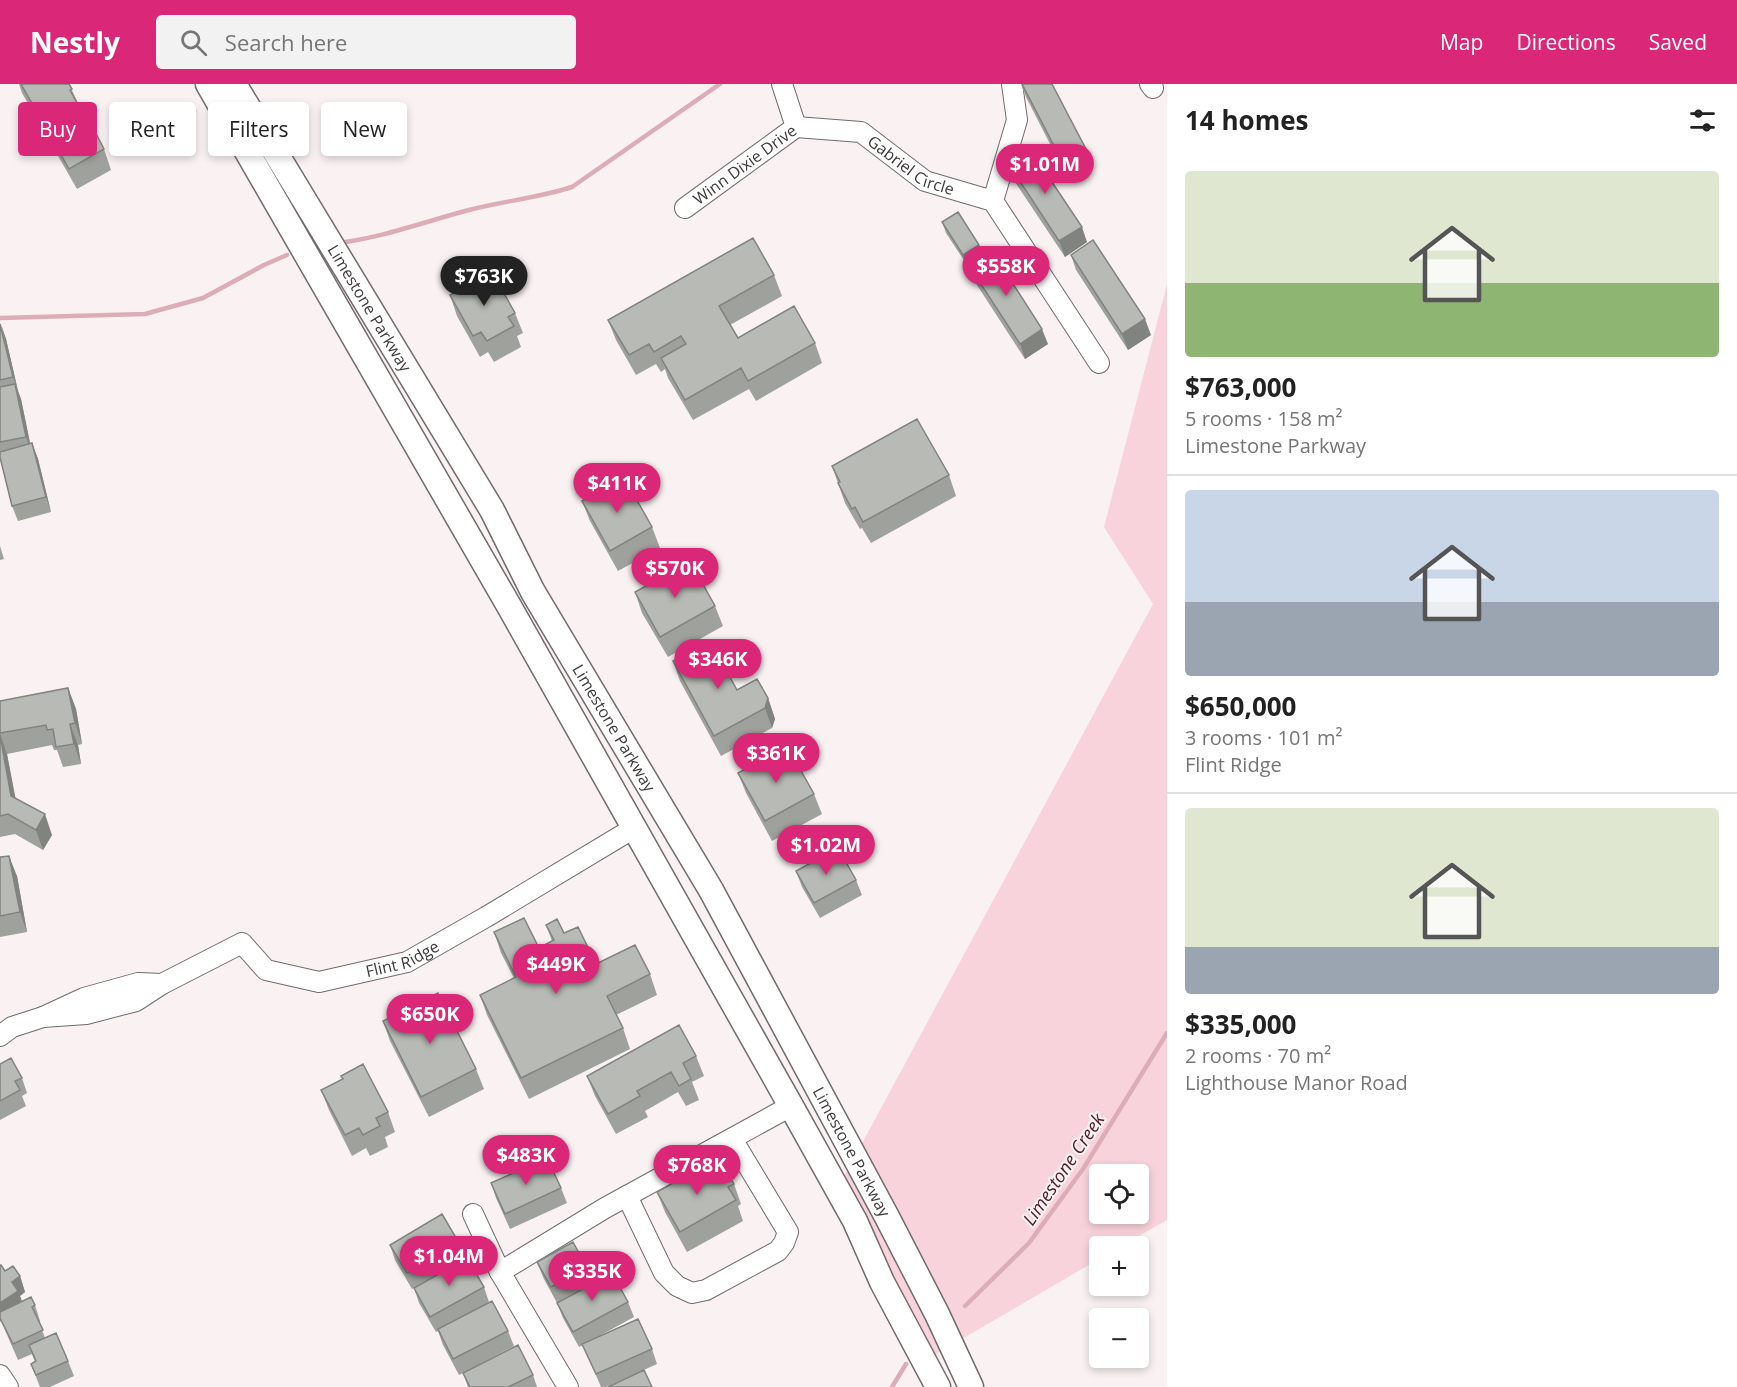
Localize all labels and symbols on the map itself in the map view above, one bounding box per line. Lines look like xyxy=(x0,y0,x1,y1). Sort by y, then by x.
street label: Winn Dixie Drive xyxy=(689,119,801,210)
street label: Gabriel Circle xyxy=(863,130,957,200)
pin: $1.01M xyxy=(996,144,1094,195)
street label: Limestone Parkway xyxy=(323,240,417,377)
pin: $558K xyxy=(964,246,1048,297)
pin: $763K xyxy=(442,256,526,307)
pin: $411K xyxy=(575,463,659,514)
pin: $570K xyxy=(633,548,717,599)
pin: $346K xyxy=(676,639,760,690)
street label: Limestone Parkway xyxy=(568,660,661,797)
pin: $361K xyxy=(734,733,818,784)
pin: $1.02M xyxy=(777,825,875,876)
street label: Flint Ridge xyxy=(363,935,443,982)
pin: $449K xyxy=(514,944,598,995)
pin: $650K xyxy=(388,994,472,1045)
street label: Limestone Parkway xyxy=(808,1083,896,1222)
water label: Limestone Creek xyxy=(1017,1107,1110,1230)
pin: $483K xyxy=(484,1135,568,1186)
pin: $768K xyxy=(655,1145,739,1196)
pin: $1.04M xyxy=(400,1236,498,1287)
pin: $335K xyxy=(550,1251,634,1302)

